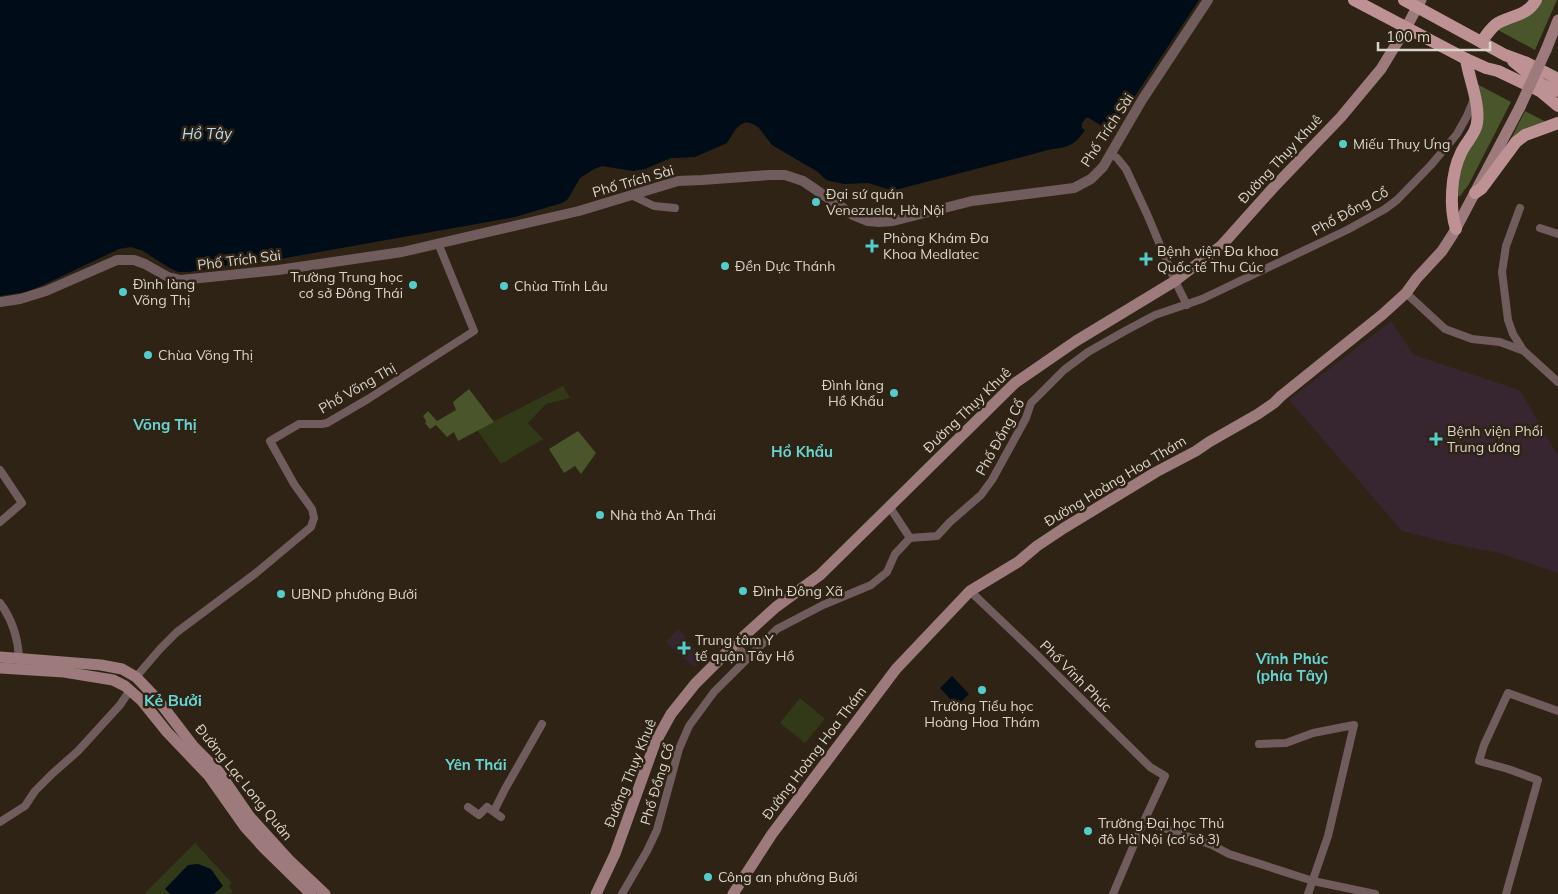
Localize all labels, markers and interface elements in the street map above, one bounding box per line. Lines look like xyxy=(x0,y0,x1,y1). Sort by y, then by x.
scale bar xyxy=(1378,20,1490,52)
text: 100 m xyxy=(1386,27,1430,46)
street label: Phố Trích Sài xyxy=(1077,90,1137,170)
street label: Đường Thụy Khuê xyxy=(1234,111,1326,207)
water label: Hồ Tây xyxy=(182,124,233,143)
place label: Miếu Thuỵ Ưng xyxy=(1353,135,1450,153)
marker: Miếu Thuỵ Ưng xyxy=(1337,138,1349,150)
street label: Phố Trích Sài xyxy=(590,161,676,201)
street label: Phố Đồng Cổ xyxy=(1309,183,1391,239)
place label: Đại sứ quán Venezuela, Hà Nội xyxy=(826,185,944,219)
marker: Đại sứ quán Venezuela, Hà Nội xyxy=(810,196,822,208)
place label: Phòng Khám Đa Khoa Medlatec xyxy=(883,229,989,263)
marker: Phòng Khám Đa Khoa Medlatec xyxy=(865,239,879,253)
place label: Bệnh viện Đa khoa Quốc tế Thu Cúc xyxy=(1157,242,1279,276)
street label: Phố Trích Sài xyxy=(196,246,282,274)
marker: Bệnh viện Đa khoa Quốc tế Thu Cúc xyxy=(1139,252,1153,266)
place label: Đền Dực Thánh xyxy=(735,257,836,275)
marker: Đền Dực Thánh xyxy=(719,260,731,272)
place label: Trường Trung học cơ sở Đông Thái xyxy=(290,268,403,302)
place label: Đình làng Võng Thị xyxy=(133,275,195,309)
place label: Chùa Tĩnh Lâu xyxy=(514,277,608,295)
marker: Trường Trung học cơ sở Đông Thái xyxy=(407,279,419,291)
marker: Chùa Tĩnh Lâu xyxy=(498,280,510,292)
marker: Đình làng Võng Thị xyxy=(117,286,129,298)
place label: Chùa Võng Thị xyxy=(158,346,253,364)
marker: Chùa Võng Thị xyxy=(142,349,154,361)
street label: Phố Võng Thị xyxy=(315,359,399,417)
street label: Đường Thụy Khuê xyxy=(919,363,1015,457)
place label: Đình làng Hồ Khẩu xyxy=(822,376,884,410)
marker: Đình làng Hồ Khẩu xyxy=(888,387,900,399)
street label: Phố Đồng Cổ xyxy=(972,396,1028,478)
district label: Võng Thị xyxy=(132,415,197,434)
place label: Bệnh viện Phổi Trung ương xyxy=(1447,422,1543,456)
street label: Đường Hoàng Hoa Thám xyxy=(1041,431,1189,531)
marker: Bệnh viện Phổi Trung ương xyxy=(1429,432,1443,446)
district label: Hồ Khẩu xyxy=(771,442,833,461)
place label: Nhà thờ An Thái xyxy=(610,506,716,524)
marker: Nhà thờ An Thái xyxy=(594,509,606,521)
place label: Đình Đông Xã xyxy=(753,582,843,600)
place label: UBND phường Bưởi xyxy=(291,585,417,603)
marker: Đình Đông Xã xyxy=(737,585,749,597)
marker: UBND phường Bưởi xyxy=(275,588,287,600)
place label: Trung tâm Y tế quận Tây Hồ xyxy=(695,631,795,665)
street label: Phố Vĩnh Phúc xyxy=(1036,636,1116,716)
marker: Trung tâm Y tế quận Tây Hồ xyxy=(677,641,691,655)
district label: Vĩnh Phúc (phía Tây) xyxy=(1255,649,1329,685)
street label: Đường Hoàng Hoa Thám xyxy=(758,683,870,823)
marker: Trường Tiểu học Hoàng Hoa Thám xyxy=(976,684,988,696)
district label: Kẻ Bưởi xyxy=(144,690,202,710)
place label: Trường Tiểu học Hoàng Hoa Thám xyxy=(924,697,1040,731)
street label: Đường Thụy Khuê xyxy=(600,716,660,830)
street label: Đường Lạc Long Quân xyxy=(191,720,297,844)
street label: Phố Đồng Cổ xyxy=(636,741,678,827)
district label: Yên Thái xyxy=(444,755,507,774)
place label: Trường Đại học Thủ đô Hà Nội (cơ sở 3) xyxy=(1098,814,1224,848)
marker: Trường Đại học Thủ đô Hà Nội (cơ sở 3) xyxy=(1082,825,1094,837)
place label: Công an phường Bưởi xyxy=(718,868,858,886)
marker: Công an phường Bưởi xyxy=(702,871,714,883)

